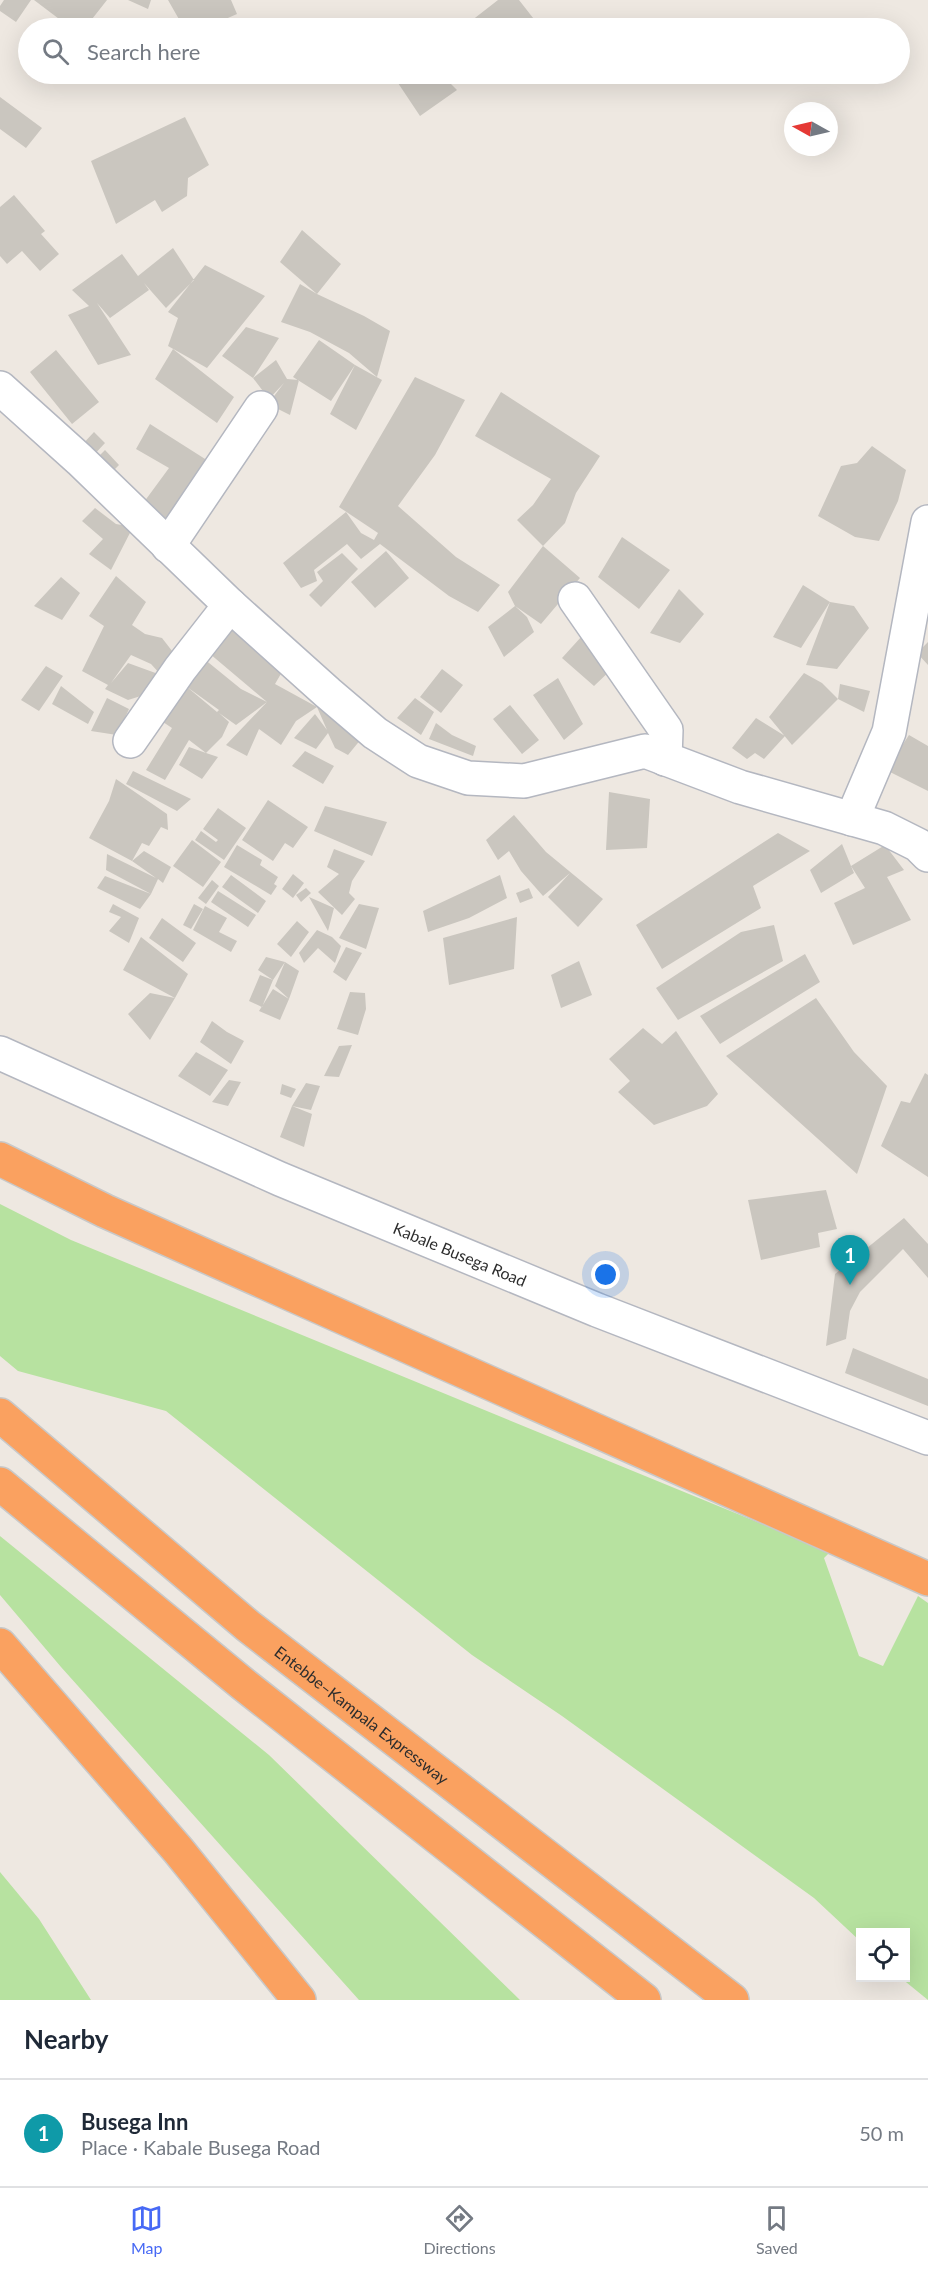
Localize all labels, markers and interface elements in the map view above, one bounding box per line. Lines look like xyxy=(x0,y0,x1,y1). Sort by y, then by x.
search box xyxy=(18,18,910,84)
icon: search xyxy=(39,35,72,68)
text: Search here xyxy=(87,38,200,65)
north arrow xyxy=(784,102,838,156)
street label: Kabale Busega Road xyxy=(391,1218,530,1289)
pin: 1 xyxy=(830,1236,870,1285)
your location xyxy=(591,1260,620,1289)
street label: Entebbe–Kampala Expressway xyxy=(272,1641,454,1788)
map controls xyxy=(856,1928,910,1982)
button: locate xyxy=(856,1928,910,1982)
text: Nearby xyxy=(24,2023,109,2055)
text: Busega Inn xyxy=(81,2108,188,2135)
text: 1 xyxy=(38,2121,49,2145)
text: 50 m xyxy=(859,2121,904,2145)
text: Place · Kabale Busega Road xyxy=(81,2135,321,2159)
tab: Map xyxy=(130,2202,163,2257)
tab: Directions xyxy=(423,2202,496,2257)
tab: Saved xyxy=(756,2202,798,2257)

